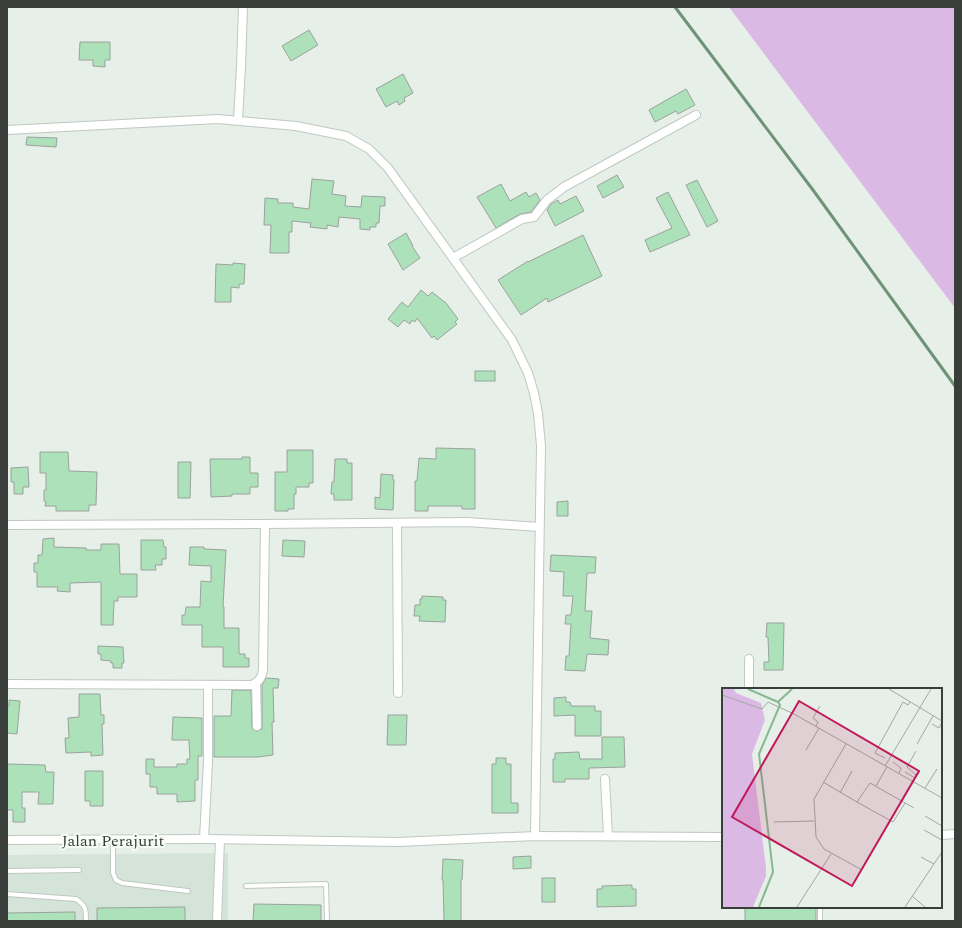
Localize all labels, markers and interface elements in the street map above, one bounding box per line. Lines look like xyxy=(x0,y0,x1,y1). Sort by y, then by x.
inset map xyxy=(722,688,942,908)
street label: Jalan Perajurit xyxy=(62,829,165,853)

